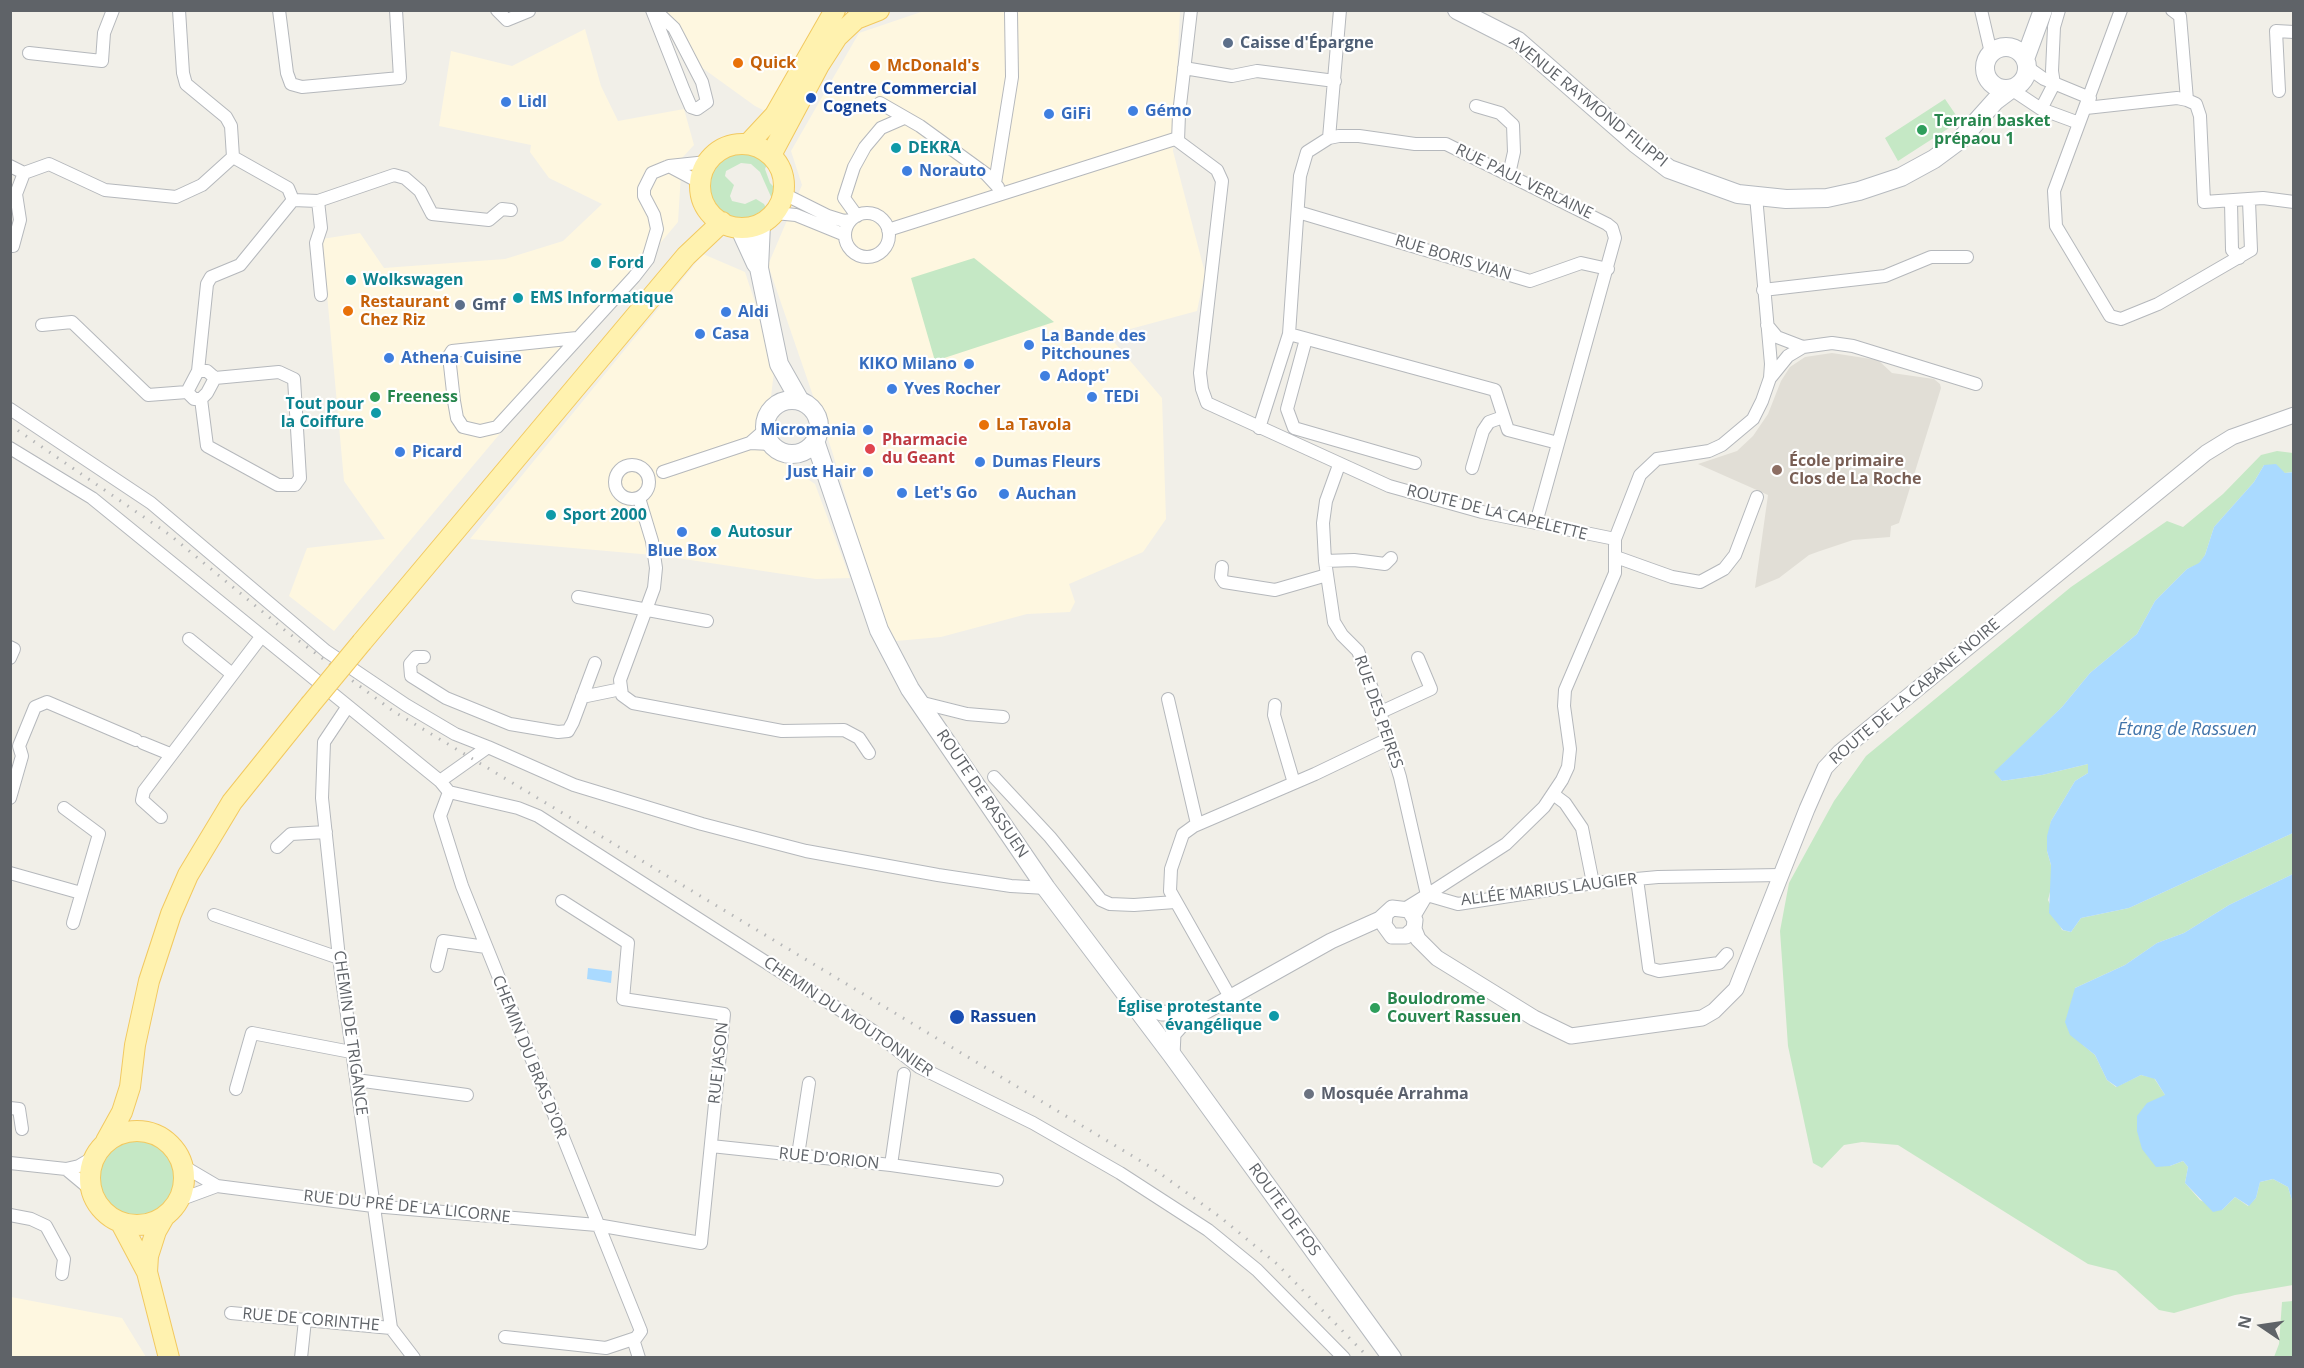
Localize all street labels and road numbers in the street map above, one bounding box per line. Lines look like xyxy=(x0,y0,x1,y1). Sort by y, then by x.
street label: AVENUE RAYMOND FILIPPI xyxy=(1505,32,1671,172)
street label: RUE PAUL VERLAINE xyxy=(1452,140,1596,224)
street label: RUE BORIS VIAN xyxy=(1392,231,1514,285)
street label: ROUTE DE LA CAPELETTE xyxy=(1405,481,1589,545)
street label: ROUTE DE LA CABANE NOIRE xyxy=(1826,615,2004,769)
street label: RUE DES PEIRES xyxy=(1350,653,1406,771)
street label: ROUTE DE RASSUEN xyxy=(932,726,1032,862)
street label: ALLÉE MARIUS LAUGIER xyxy=(1460,870,1638,910)
street label: CHEMIN DE TRIGANCE xyxy=(329,949,371,1117)
street label: CHEMIN DU MOUTONNIER xyxy=(760,953,936,1081)
street label: CHEMIN DU BRAS D'OR xyxy=(488,973,570,1141)
street label: RUE JASON xyxy=(705,1021,733,1105)
street label: RUE D'ORION xyxy=(778,1144,880,1174)
street label: ROUTE DE FOS xyxy=(1244,1160,1324,1260)
street label: RUE DU PRÉ DE LA LICORNE xyxy=(303,1187,511,1227)
street label: RUE DE CORINTHE xyxy=(242,1304,380,1336)

